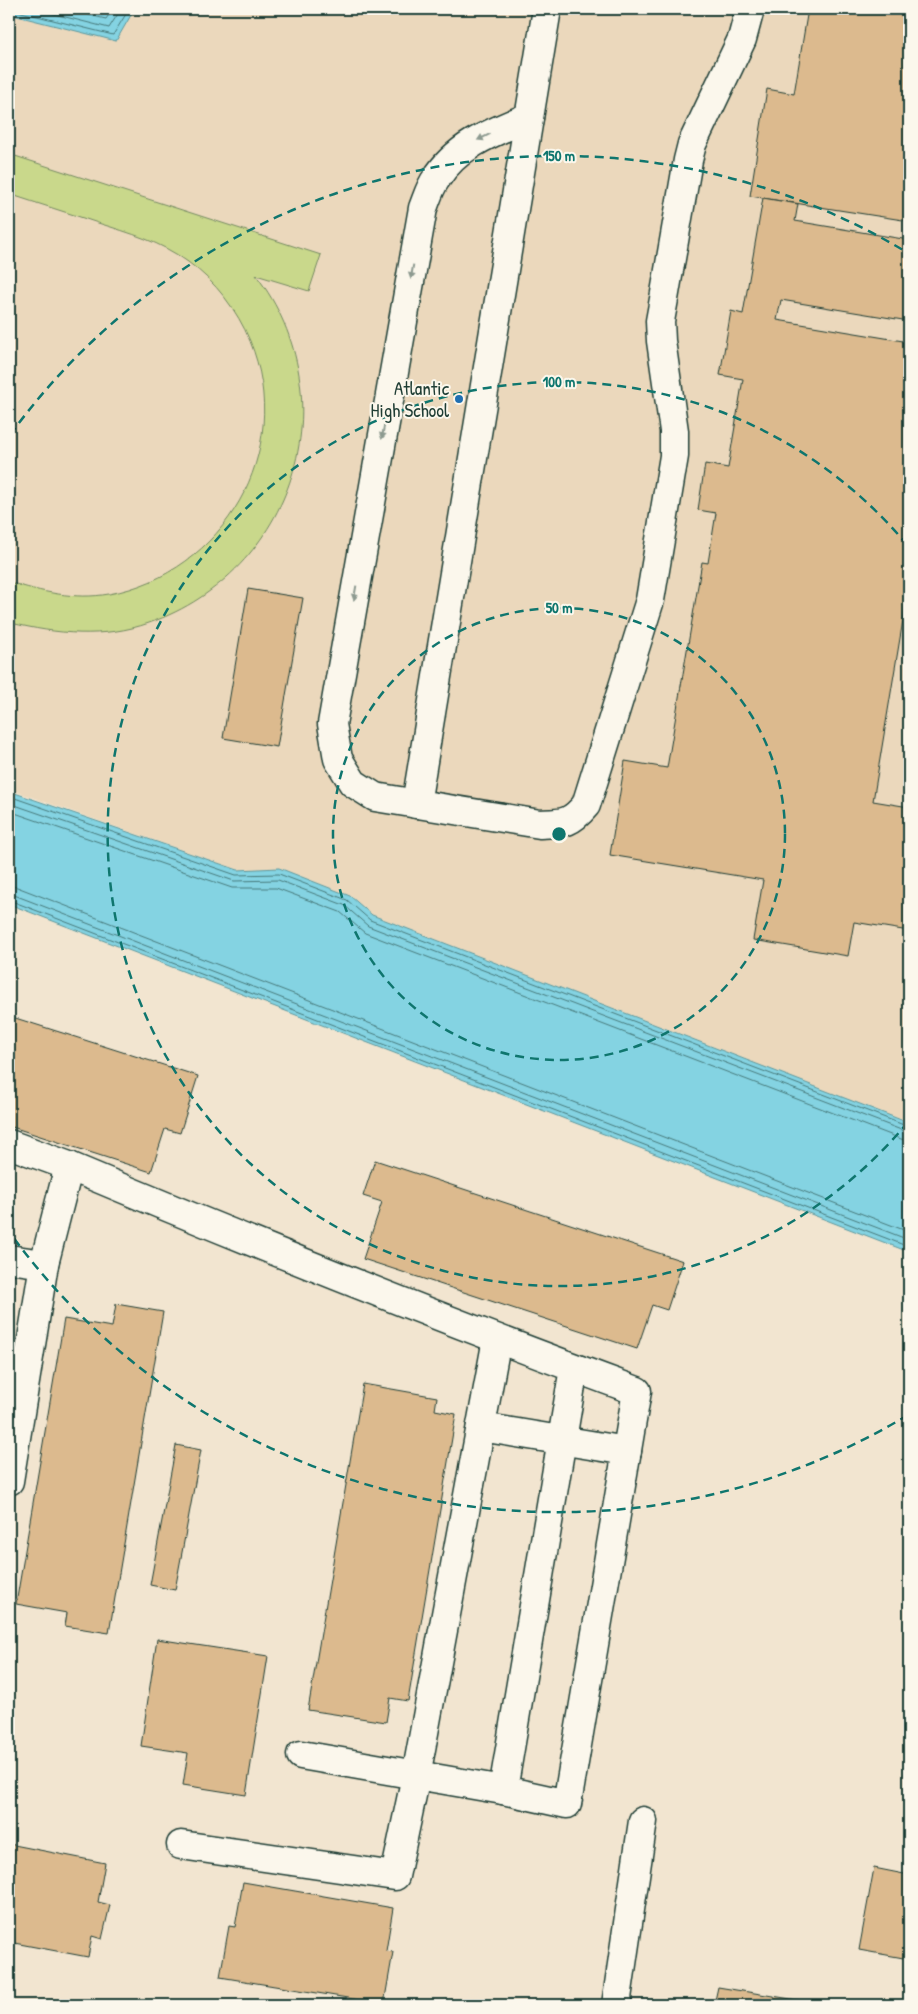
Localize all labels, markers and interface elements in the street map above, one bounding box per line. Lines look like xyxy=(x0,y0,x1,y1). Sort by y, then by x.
one-way arrow xyxy=(477,133,491,141)
text: 150 m xyxy=(543,145,575,166)
one-way arrow xyxy=(407,265,415,281)
text: 100 m xyxy=(543,371,575,392)
place label: Atlantic High School xyxy=(371,375,450,423)
marker: Atlantic High School xyxy=(453,393,465,405)
one-way arrow xyxy=(379,425,387,441)
one-way arrow xyxy=(351,585,359,601)
text: 50 m xyxy=(546,597,572,618)
centre of rings xyxy=(550,825,568,843)

